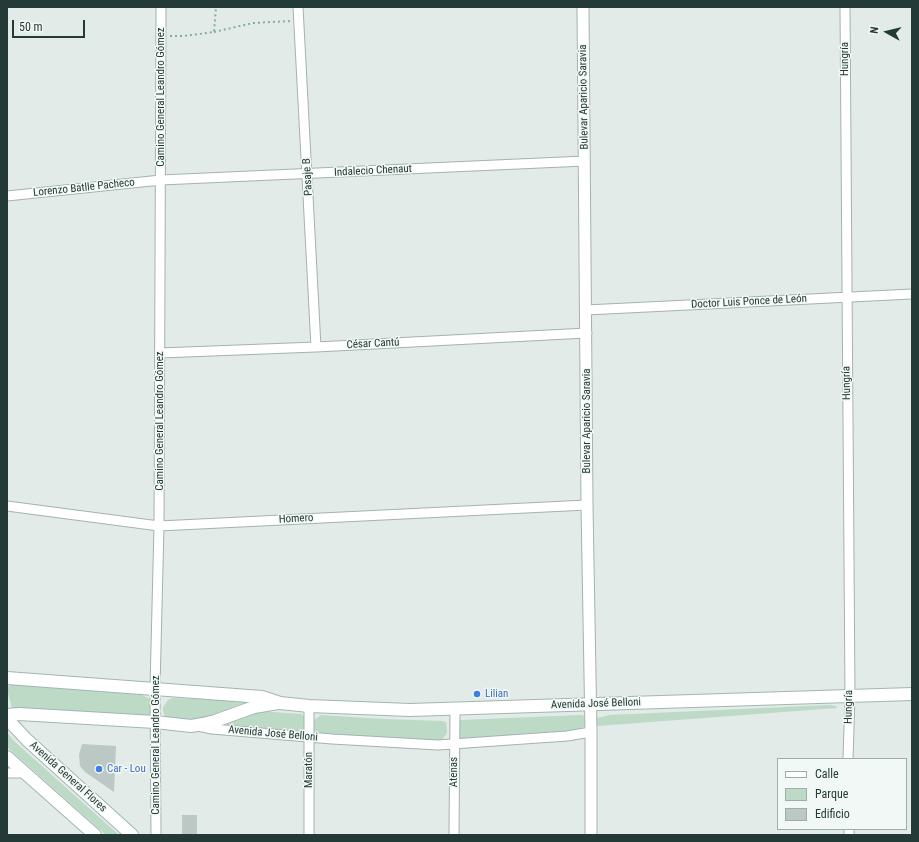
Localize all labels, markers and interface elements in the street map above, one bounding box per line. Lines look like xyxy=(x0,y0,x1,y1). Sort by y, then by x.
scale bar xyxy=(14,12,87,38)
north arrow xyxy=(867,12,907,52)
text: 50 m xyxy=(19,20,43,34)
text: N xyxy=(868,26,882,35)
street label: Camino General Leandro Gómez xyxy=(154,27,168,167)
street label: Hungría xyxy=(838,42,852,76)
street label: Bulevar Aparicio Saravia xyxy=(576,44,592,150)
street label: Pasaje B xyxy=(300,158,316,196)
street label: Indalecio Chenaut xyxy=(334,162,412,180)
street label: Lorenzo Batlle Pacheco xyxy=(33,176,135,200)
street label: Doctor Luis Ponce de León xyxy=(691,292,807,312)
street label: César Cantú xyxy=(346,336,400,352)
street label: Camino General Leandro Gómez xyxy=(153,351,167,491)
street label: Hungría xyxy=(840,366,854,400)
street label: Bulevar Aparicio Saravia xyxy=(580,368,594,474)
street label: Homero xyxy=(278,512,314,526)
street label: Camino General Leandro Gómez xyxy=(149,675,163,815)
place label: Lilian xyxy=(485,687,508,701)
marker: Lilian xyxy=(472,689,482,699)
street label: Hungría xyxy=(842,690,856,724)
street label: Avenida José Belloni xyxy=(551,696,641,712)
street label: Avenida José Belloni xyxy=(228,723,318,745)
street label: Avenida General Flores xyxy=(27,739,109,815)
street label: Maratón xyxy=(302,752,316,788)
street label: Atenas xyxy=(447,757,461,787)
legend xyxy=(777,758,907,830)
place label: Car - Lou xyxy=(107,762,146,776)
marker: Car - Lou xyxy=(94,764,104,774)
text: Calle xyxy=(815,767,839,781)
text: Parque xyxy=(815,787,848,801)
text: Edificio xyxy=(815,807,850,821)

